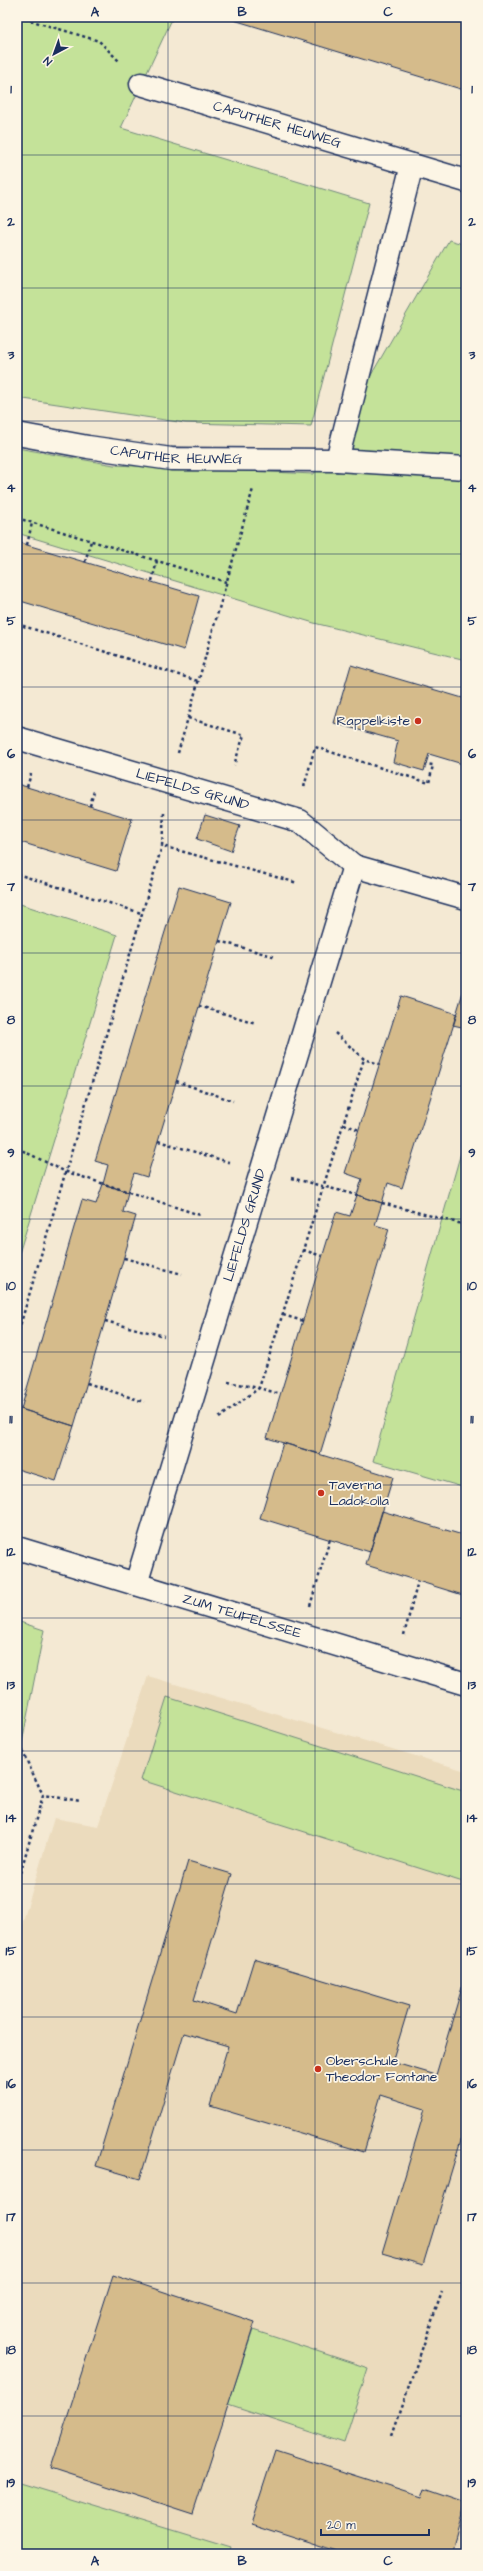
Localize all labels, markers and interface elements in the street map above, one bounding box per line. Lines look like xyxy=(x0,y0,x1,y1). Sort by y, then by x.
text: A xyxy=(91,3,100,21)
text: B xyxy=(237,3,247,21)
text: C xyxy=(383,3,393,21)
north arrow xyxy=(34,34,74,74)
text: N xyxy=(40,53,55,69)
text: 1 xyxy=(10,80,12,98)
text: 1 xyxy=(471,80,473,98)
street label: CAPUTHER HEUWEG xyxy=(211,96,344,153)
text: 2 xyxy=(6,213,15,231)
text: 2 xyxy=(467,213,476,231)
text: 3 xyxy=(7,346,15,364)
text: 3 xyxy=(468,346,476,364)
street label: CAPUTHER HEUWEG xyxy=(109,440,243,469)
text: 4 xyxy=(7,479,16,497)
text: 4 xyxy=(468,479,477,497)
text: 5 xyxy=(6,612,16,630)
text: 5 xyxy=(467,612,477,630)
place label: Rappelkiste xyxy=(337,711,410,731)
marker: Rappelkiste xyxy=(413,716,423,726)
text: 6 xyxy=(7,745,16,763)
text: 6 xyxy=(468,745,477,763)
street label: LIEFELDS GRUND xyxy=(134,763,252,816)
text: 7 xyxy=(6,878,16,896)
text: 7 xyxy=(467,878,477,896)
text: 8 xyxy=(7,1011,16,1029)
text: 8 xyxy=(468,1011,477,1029)
text: 9 xyxy=(7,1144,15,1162)
text: 9 xyxy=(468,1144,476,1162)
street label: LIEFELDS GRUND xyxy=(218,1166,272,1284)
text: 10 xyxy=(6,1277,17,1295)
text: 10 xyxy=(467,1277,478,1295)
text: 11 xyxy=(9,1410,13,1428)
text: 11 xyxy=(470,1410,474,1428)
place label: Taverna Ladokolla xyxy=(329,1475,389,1511)
marker: Taverna Ladokolla xyxy=(316,1488,326,1498)
text: 12 xyxy=(6,1543,16,1561)
text: 12 xyxy=(467,1543,477,1561)
street label: ZUM TEUFELSSEE xyxy=(180,1589,304,1644)
text: 13 xyxy=(7,1676,16,1694)
text: 13 xyxy=(468,1676,477,1694)
text: 14 xyxy=(6,1809,16,1827)
text: 14 xyxy=(467,1809,477,1827)
text: 15 xyxy=(6,1942,17,1960)
text: 15 xyxy=(467,1942,478,1960)
place label: Oberschule Theodor Fontane xyxy=(326,2051,438,2087)
marker: Oberschule Theodor Fontane xyxy=(313,2064,323,2074)
text: 16 xyxy=(6,2075,17,2093)
text: 16 xyxy=(467,2075,478,2093)
text: 17 xyxy=(6,2208,17,2226)
text: 17 xyxy=(467,2208,478,2226)
text: 18 xyxy=(6,2341,17,2359)
text: 18 xyxy=(467,2341,478,2359)
text: 19 xyxy=(6,2474,16,2492)
text: 19 xyxy=(467,2474,477,2492)
scale bar xyxy=(321,2511,429,2537)
text: 20 m xyxy=(327,2517,356,2534)
text: A xyxy=(91,2552,100,2570)
text: B xyxy=(237,2552,247,2570)
text: C xyxy=(383,2552,393,2570)

